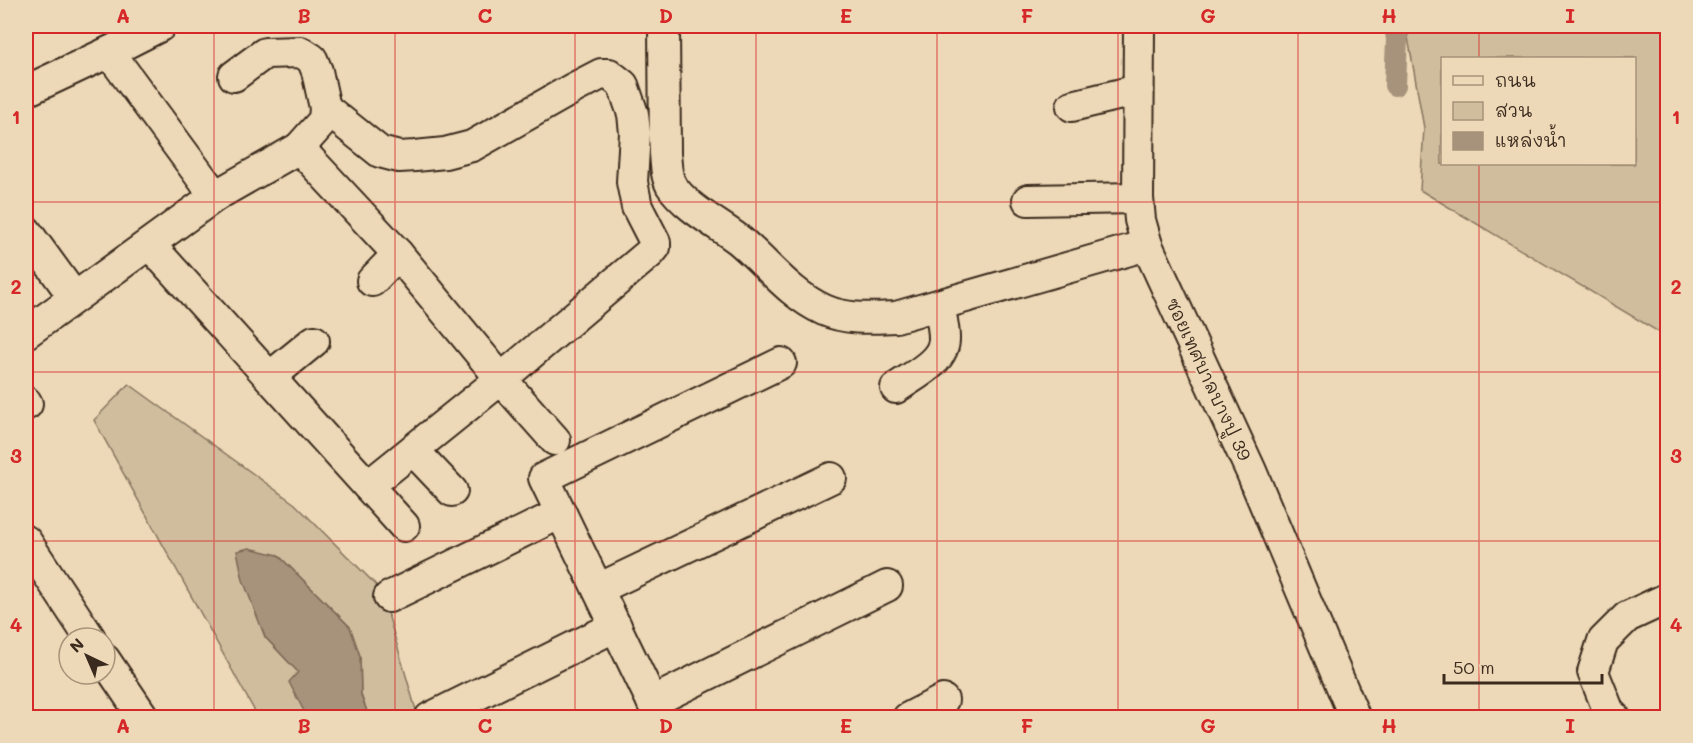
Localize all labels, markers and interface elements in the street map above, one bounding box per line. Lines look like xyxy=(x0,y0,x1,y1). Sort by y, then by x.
text: A xyxy=(116,2,130,28)
text: B xyxy=(297,2,311,28)
text: C xyxy=(478,2,493,28)
text: D xyxy=(659,2,673,28)
text: E xyxy=(840,2,852,28)
text: F xyxy=(1021,2,1034,28)
text: G xyxy=(1200,2,1216,28)
text: H xyxy=(1381,2,1397,28)
text: I xyxy=(1565,2,1575,28)
legend xyxy=(1441,57,1636,165)
text: ถนน xyxy=(1495,68,1536,92)
text: สวน xyxy=(1495,98,1532,122)
text: 1 xyxy=(12,103,20,129)
text: 1 xyxy=(1672,103,1680,129)
text: แหล่งน้ำ xyxy=(1495,124,1566,152)
text: 2 xyxy=(10,273,22,299)
text: 2 xyxy=(1670,273,1682,299)
street label: ซอยเทศบาลบางปู 39 xyxy=(1159,294,1257,465)
text: 3 xyxy=(10,442,22,468)
text: 3 xyxy=(1670,442,1682,468)
text: 4 xyxy=(10,611,23,637)
text: 4 xyxy=(1670,611,1683,637)
north arrow xyxy=(57,626,117,686)
text: N xyxy=(65,633,88,657)
scale bar xyxy=(1444,647,1602,685)
text: 50 m xyxy=(1453,655,1495,679)
text: A xyxy=(116,712,130,738)
text: B xyxy=(297,712,311,738)
text: C xyxy=(478,712,493,738)
text: D xyxy=(659,712,673,738)
text: E xyxy=(840,712,852,738)
text: F xyxy=(1021,712,1034,738)
text: G xyxy=(1200,712,1216,738)
text: H xyxy=(1381,712,1397,738)
text: I xyxy=(1565,712,1575,738)

